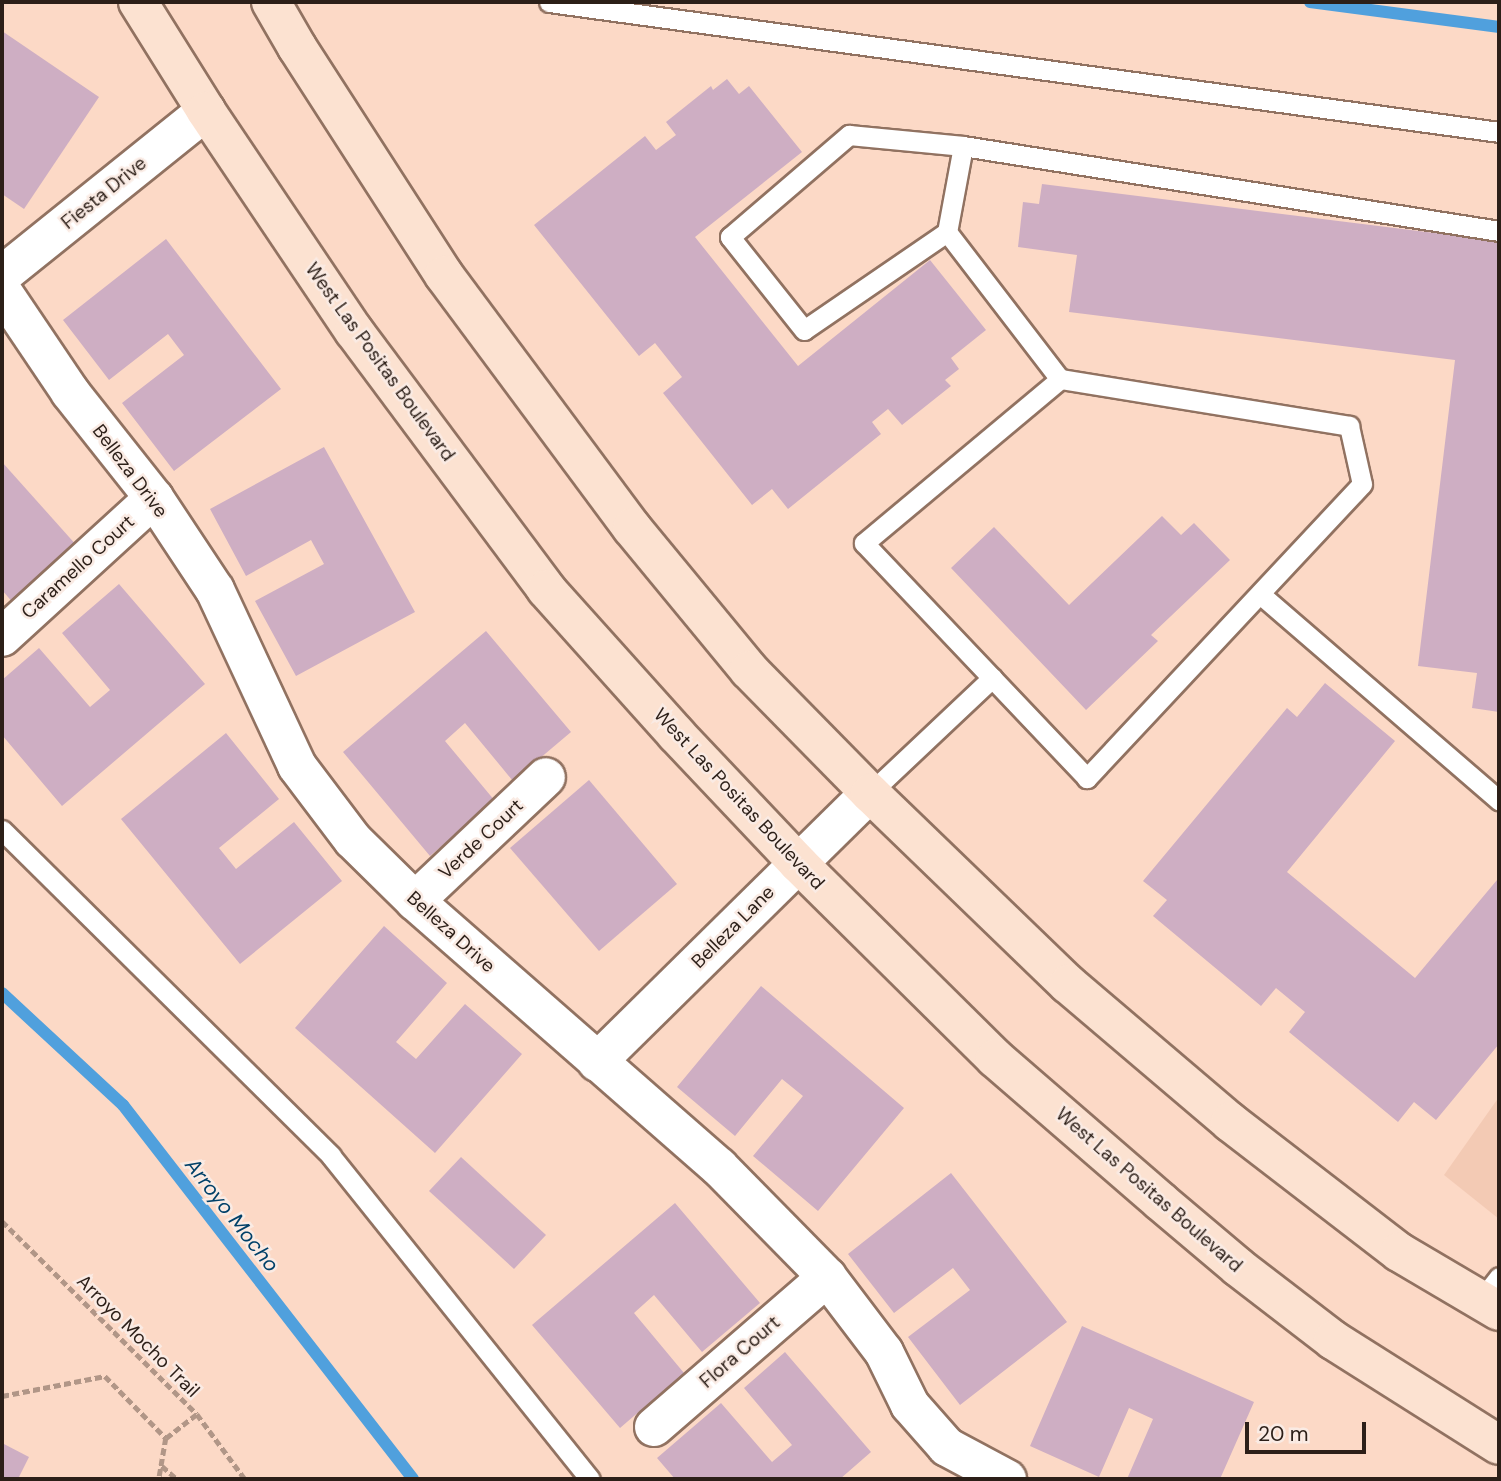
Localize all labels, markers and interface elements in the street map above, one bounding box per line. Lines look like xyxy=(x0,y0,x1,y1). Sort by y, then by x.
street label: Fiesta Drive xyxy=(57,152,151,234)
street label: West Las Positas Boulevard xyxy=(300,258,460,466)
street label: Belleza Drive xyxy=(88,420,172,522)
street label: Caramello Court xyxy=(17,510,139,624)
street label: West Las Positas Boulevard xyxy=(649,704,829,894)
street label: Verde Court xyxy=(434,794,528,884)
street label: Belleza Lane xyxy=(687,881,779,973)
street label: Belleza Drive xyxy=(402,887,500,977)
street label: West Las Positas Boulevard xyxy=(1051,1103,1247,1277)
water label: Arroyo Mocho xyxy=(180,1153,284,1277)
street label: Arroyo Mocho Trail xyxy=(72,1270,204,1402)
street label: Flora Court xyxy=(695,1311,785,1393)
scale bar xyxy=(1249,1408,1370,1452)
text: 20 m xyxy=(1258,1420,1309,1448)

